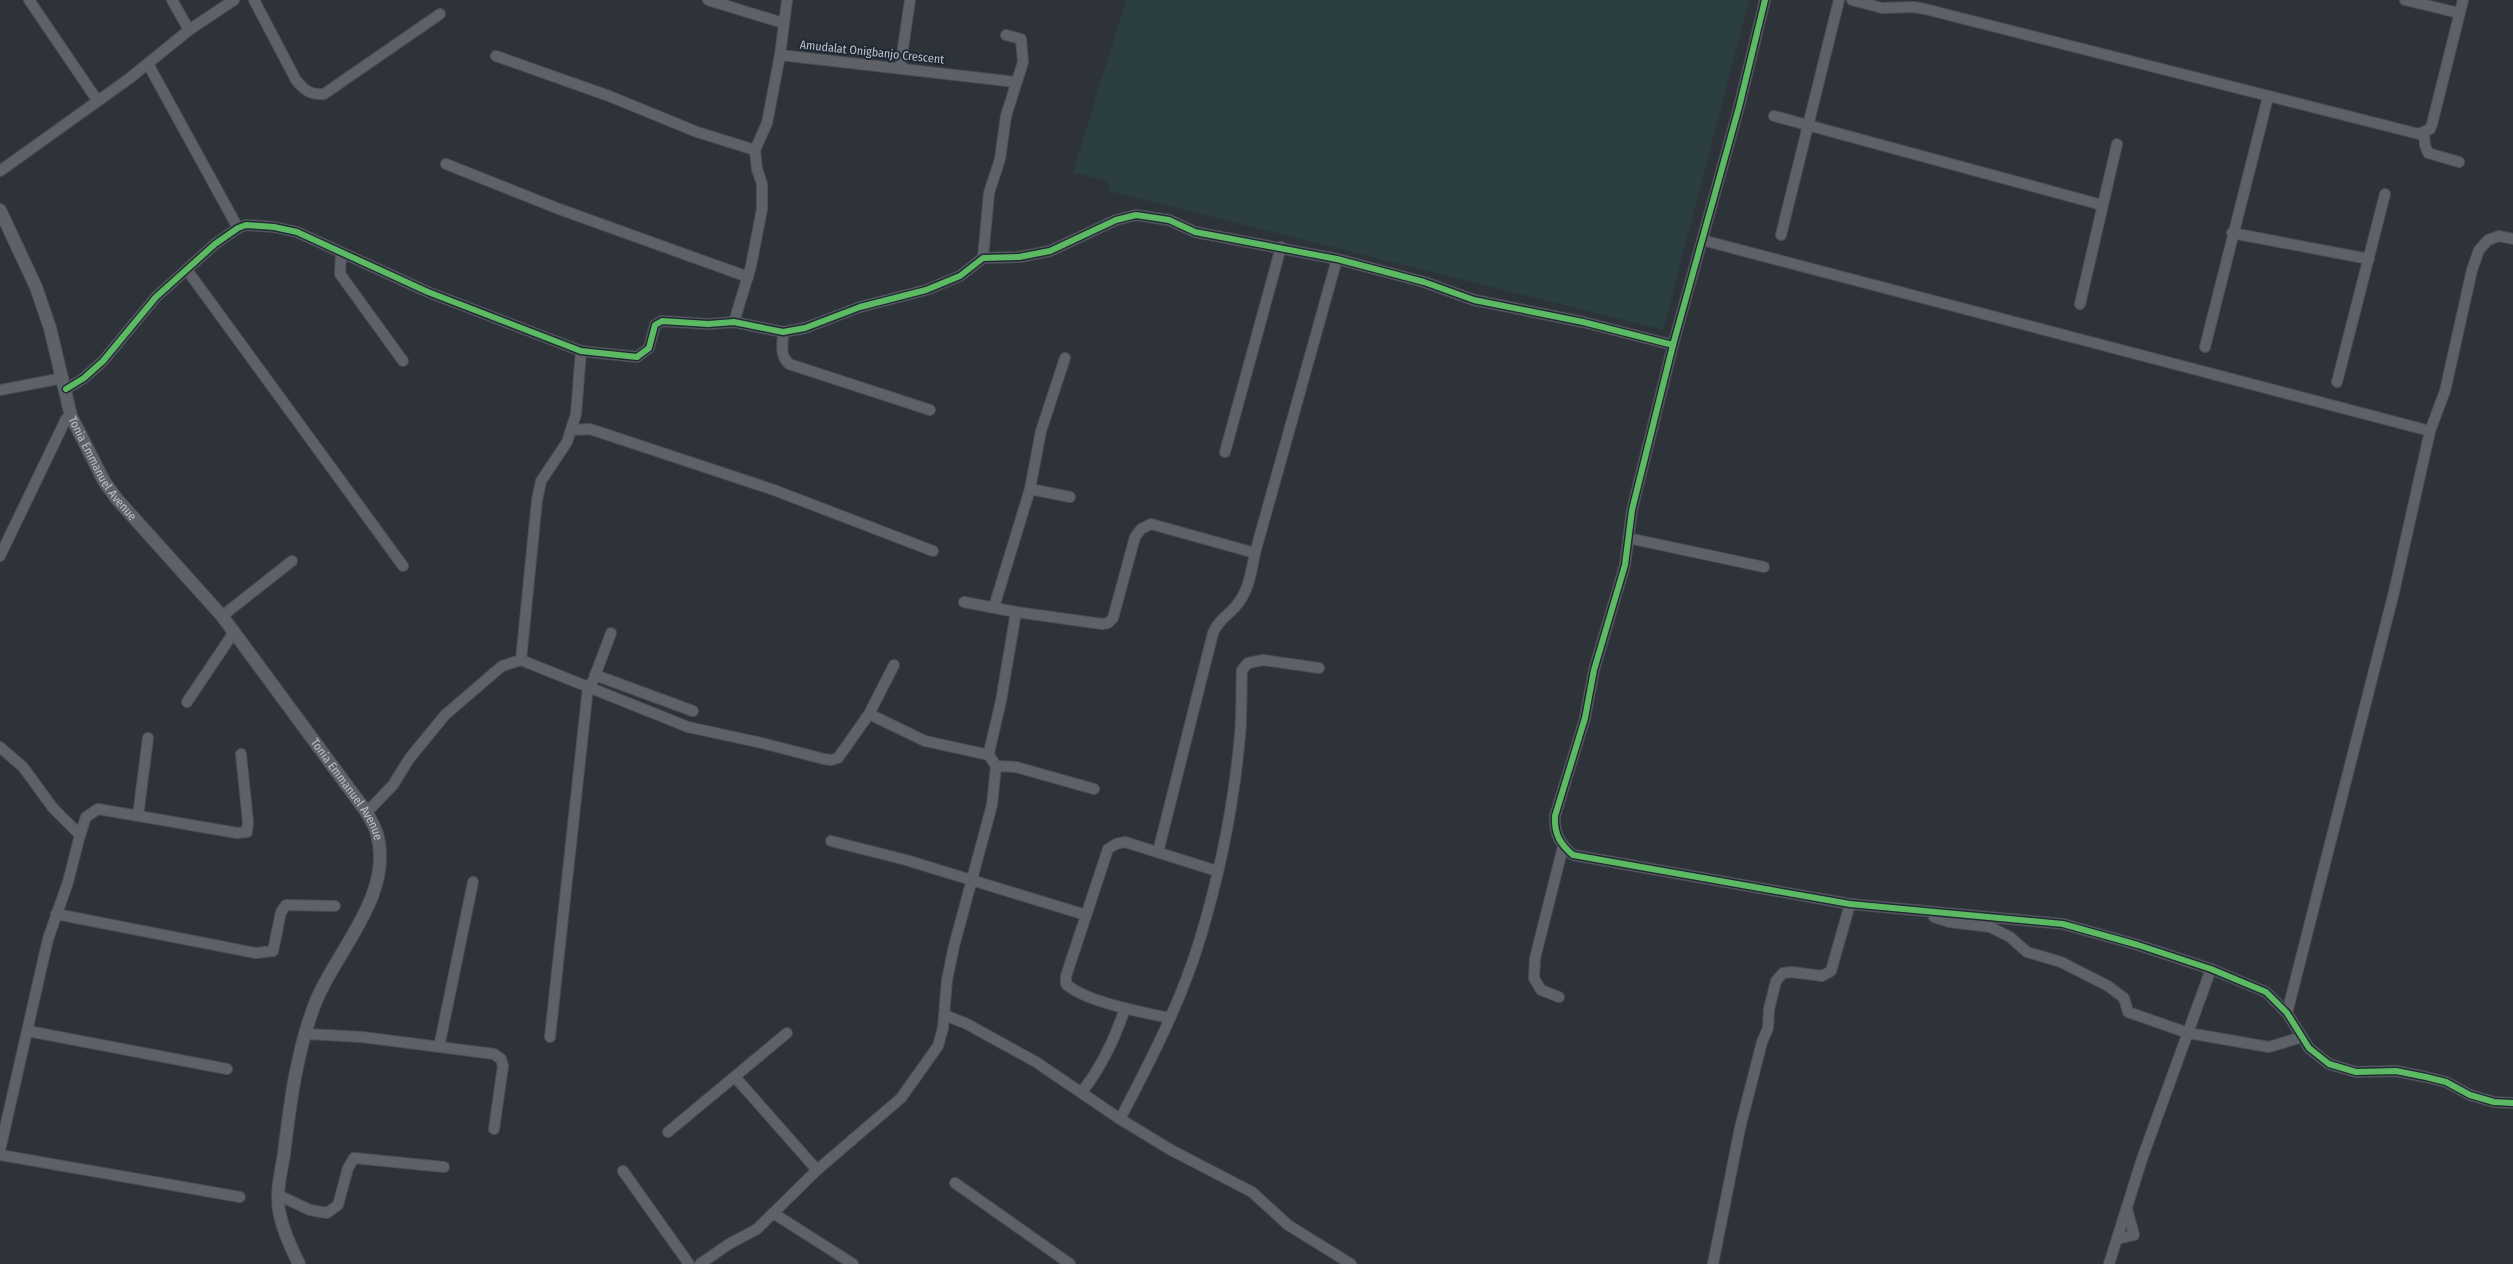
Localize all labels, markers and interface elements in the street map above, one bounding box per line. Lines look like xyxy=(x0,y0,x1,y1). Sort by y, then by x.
street label: Amudalat Onigbanjo Crescent xyxy=(799,37,945,67)
street label: Tonia Emmanuel Avenue xyxy=(65,414,140,523)
street label: Tonia Emmanuel Avenue xyxy=(308,736,385,841)

